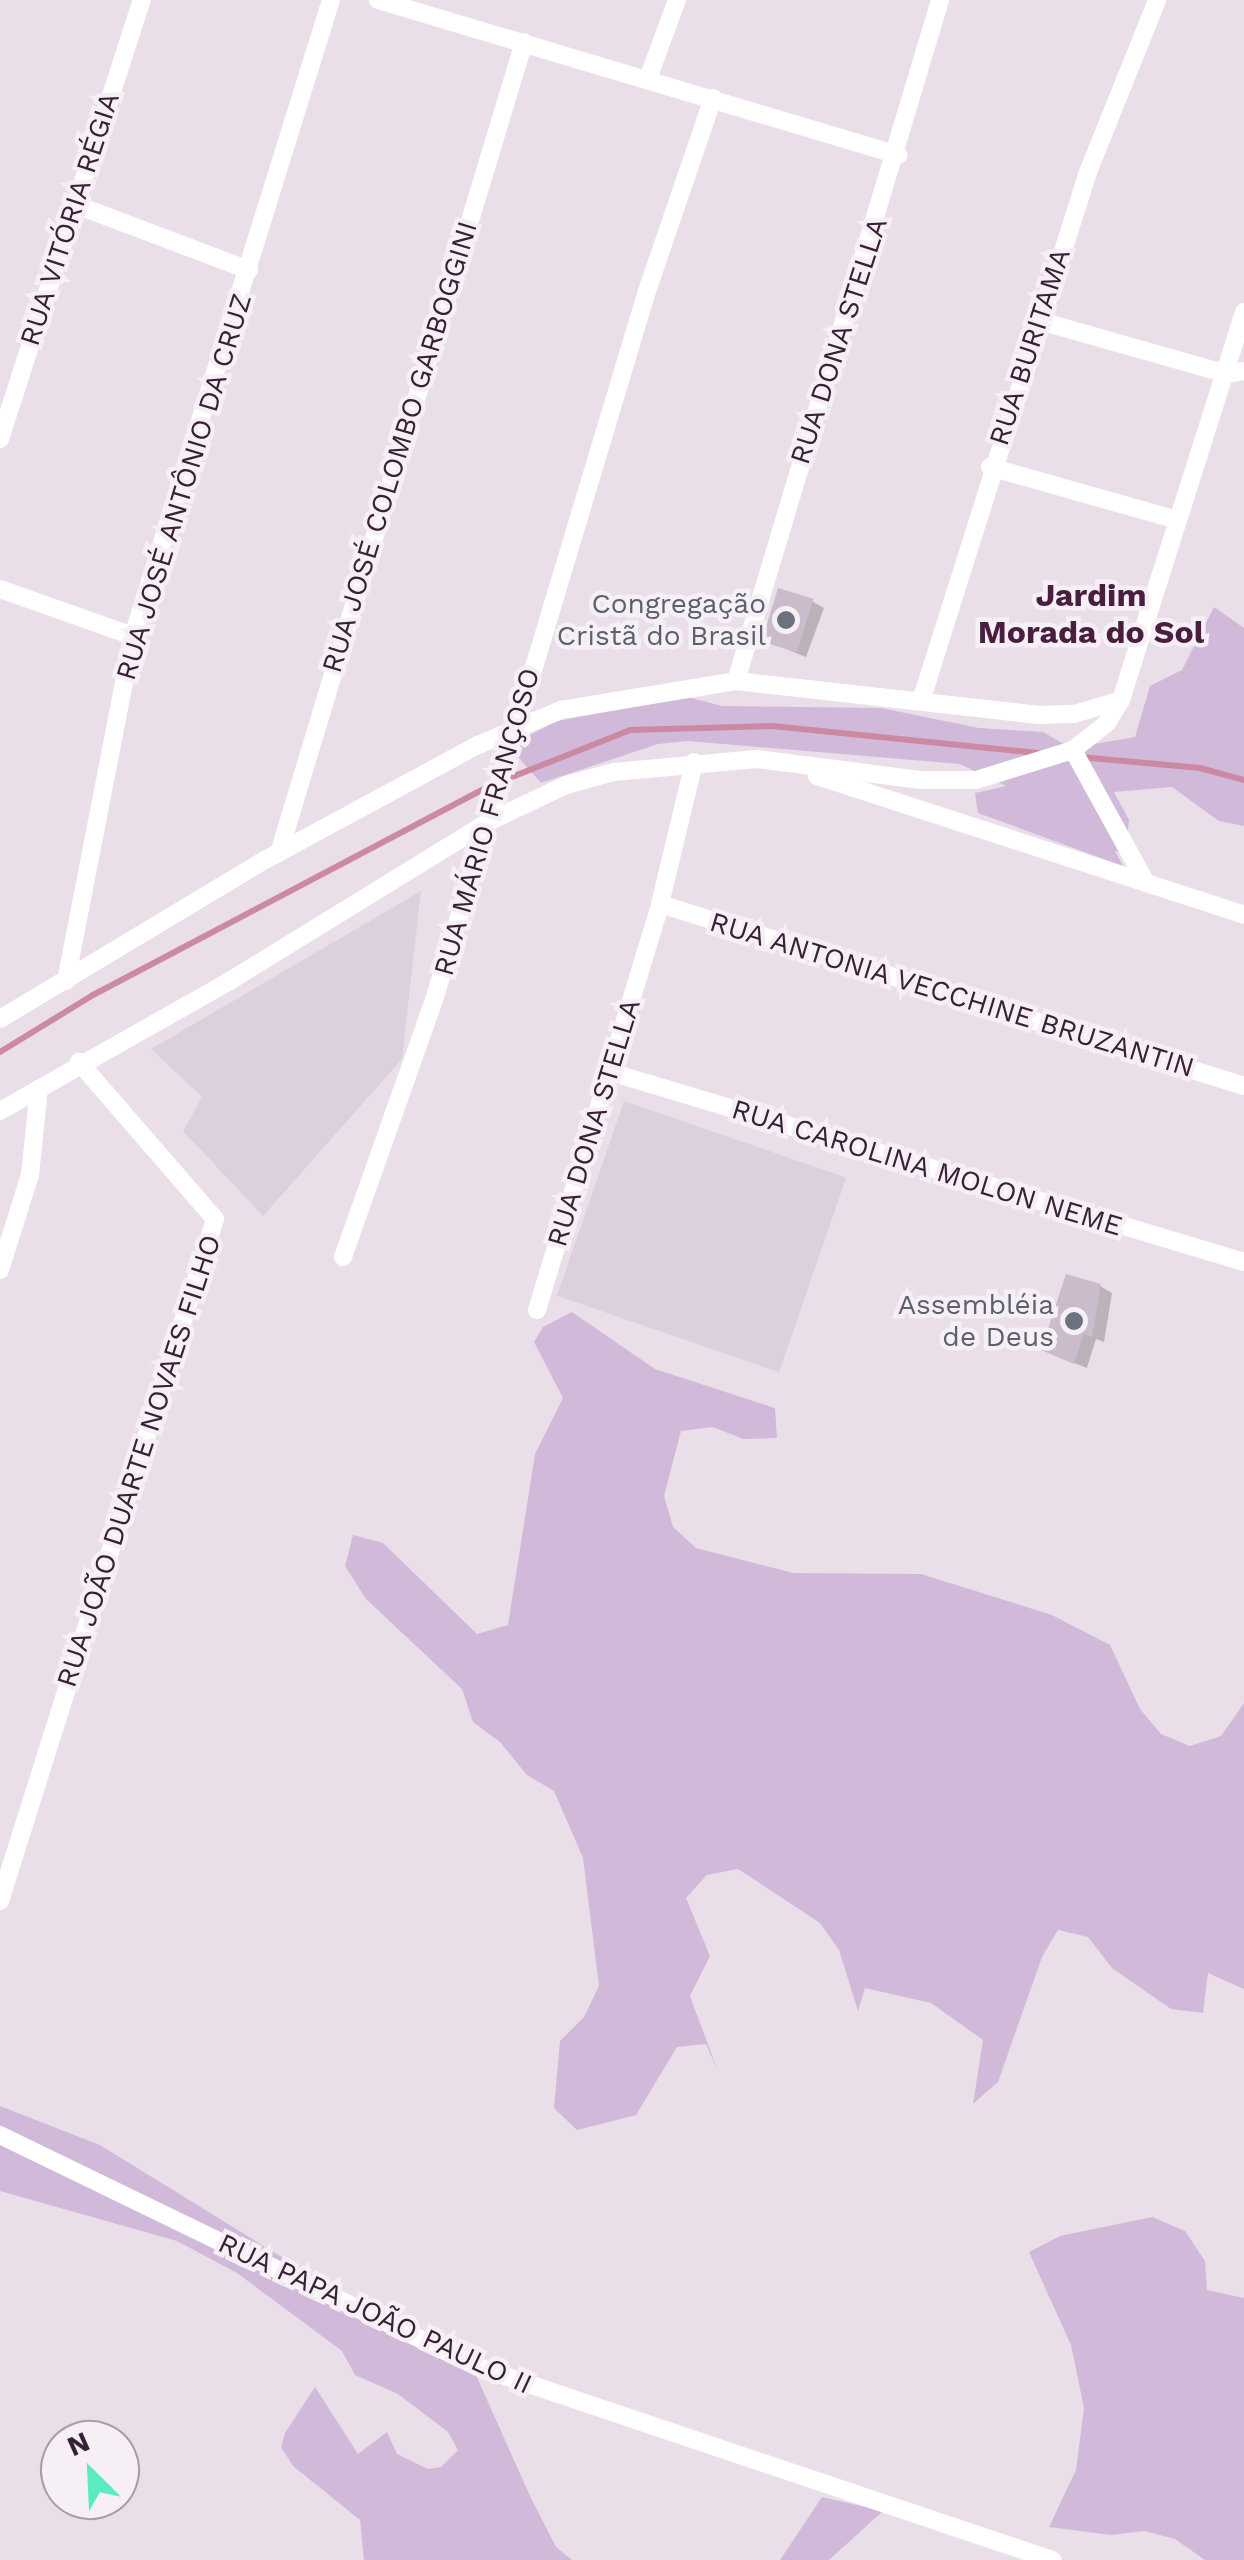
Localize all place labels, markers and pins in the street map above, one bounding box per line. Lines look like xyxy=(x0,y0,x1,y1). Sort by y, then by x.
place label: Congregação Cristã do Brasil xyxy=(556,587,766,653)
marker: Congregação Cristã do Brasil xyxy=(775,609,797,631)
place label: Assembléia de Deus xyxy=(898,1288,1054,1354)
marker: Assembléia de Deus xyxy=(1063,1310,1085,1332)

